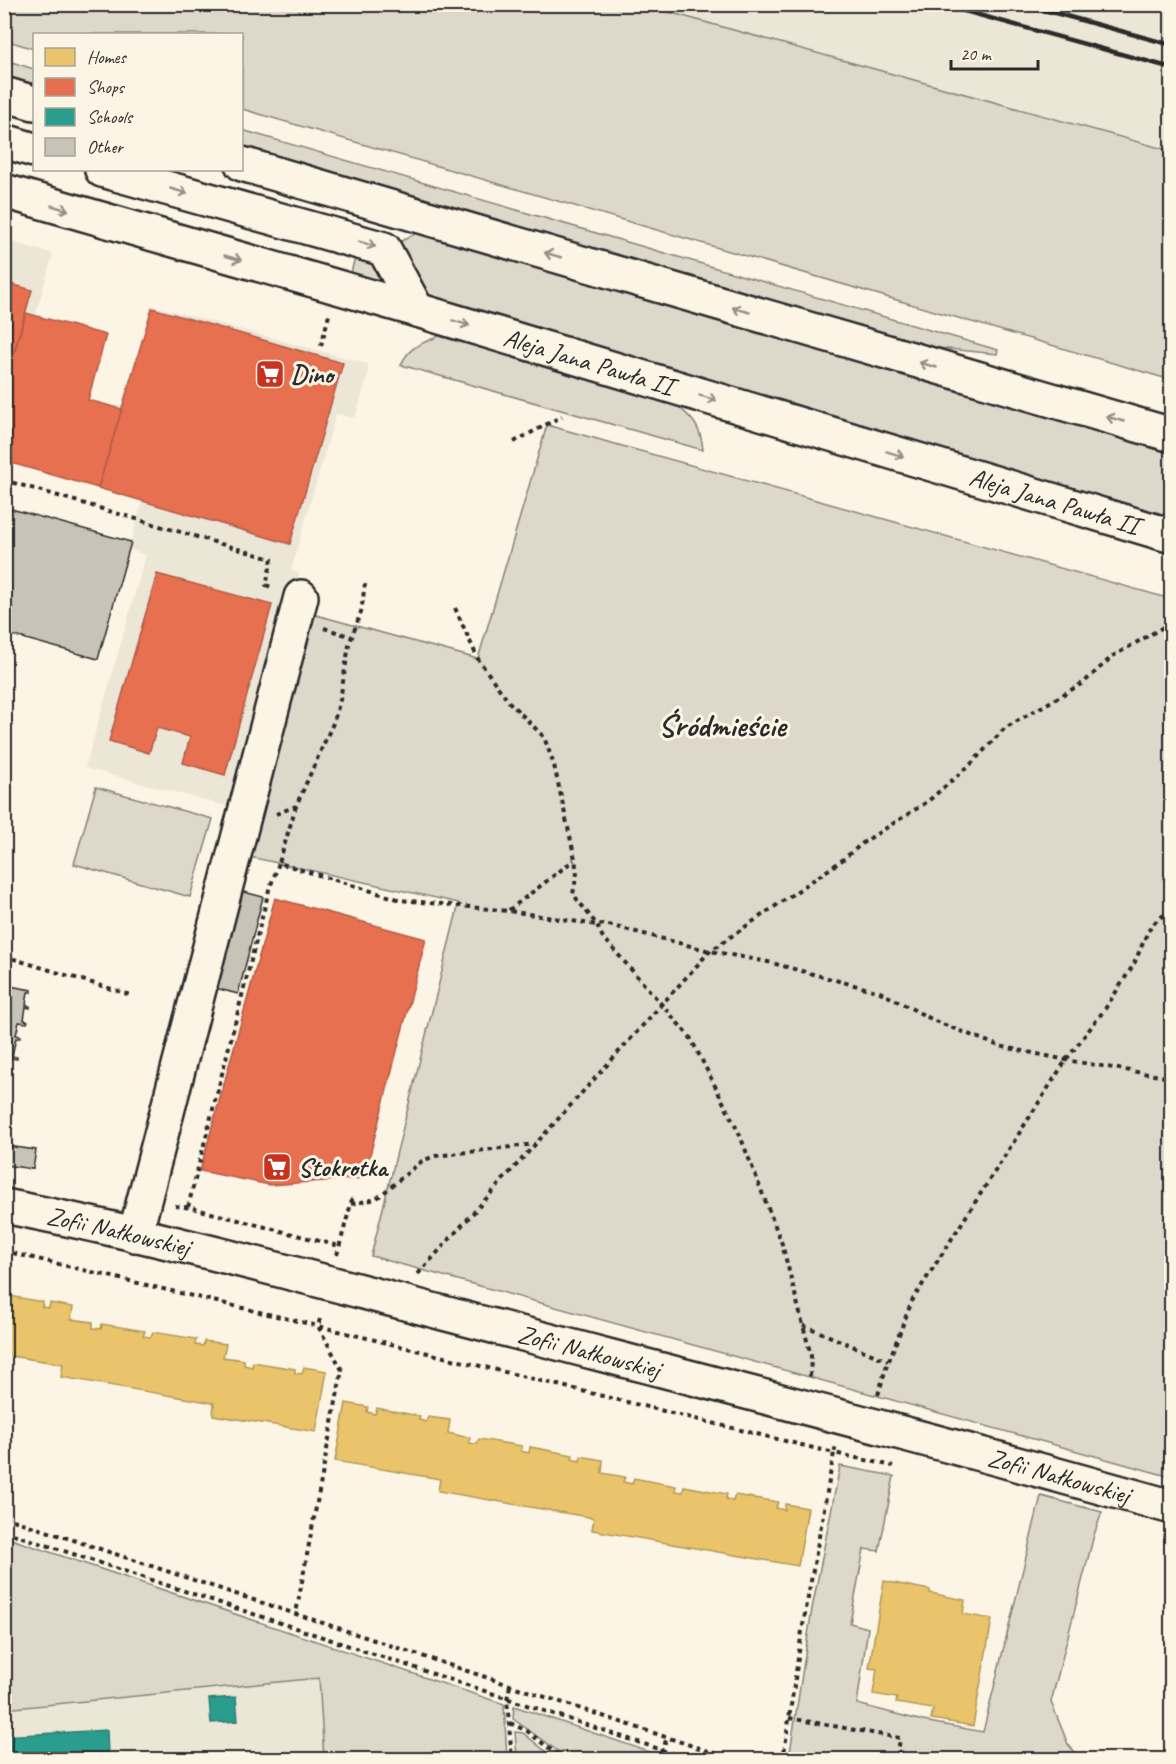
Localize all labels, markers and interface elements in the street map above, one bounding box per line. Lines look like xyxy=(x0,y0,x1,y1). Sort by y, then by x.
legend xyxy=(33,33,243,171)
scale bar xyxy=(951,33,1038,71)
text: 20 m xyxy=(960,43,993,65)
text: Homes xyxy=(87,46,127,68)
text: Shops xyxy=(87,76,126,98)
text: Schools xyxy=(87,106,134,128)
text: Other xyxy=(87,136,124,158)
one-way arrow xyxy=(169,186,188,197)
one-way arrow xyxy=(51,203,70,214)
one-way arrow xyxy=(357,239,376,250)
one-way arrow xyxy=(544,249,563,260)
one-way arrow xyxy=(224,253,243,264)
one-way arrow xyxy=(732,304,751,315)
one-way arrow xyxy=(451,318,470,329)
street label: Aleja Jana Pawła II xyxy=(500,320,683,404)
supermarket icon: Dino xyxy=(254,358,286,390)
place label: Dino xyxy=(291,358,336,391)
one-way arrow xyxy=(919,359,938,370)
one-way arrow xyxy=(698,393,717,404)
one-way arrow xyxy=(1106,413,1125,424)
one-way arrow xyxy=(885,449,904,460)
street label: Aleja Jana Pawła II xyxy=(965,460,1148,543)
district label: Śródmieście xyxy=(658,705,788,746)
supermarket icon: Stokrotka xyxy=(261,1151,293,1183)
place label: Stokrotka xyxy=(298,1151,389,1184)
street label: Zofii Nałkowskiej xyxy=(44,1199,197,1264)
street label: Zofii Nałkowskiej xyxy=(514,1317,667,1386)
street label: Zofii Nałkowskiej xyxy=(984,1440,1137,1512)

